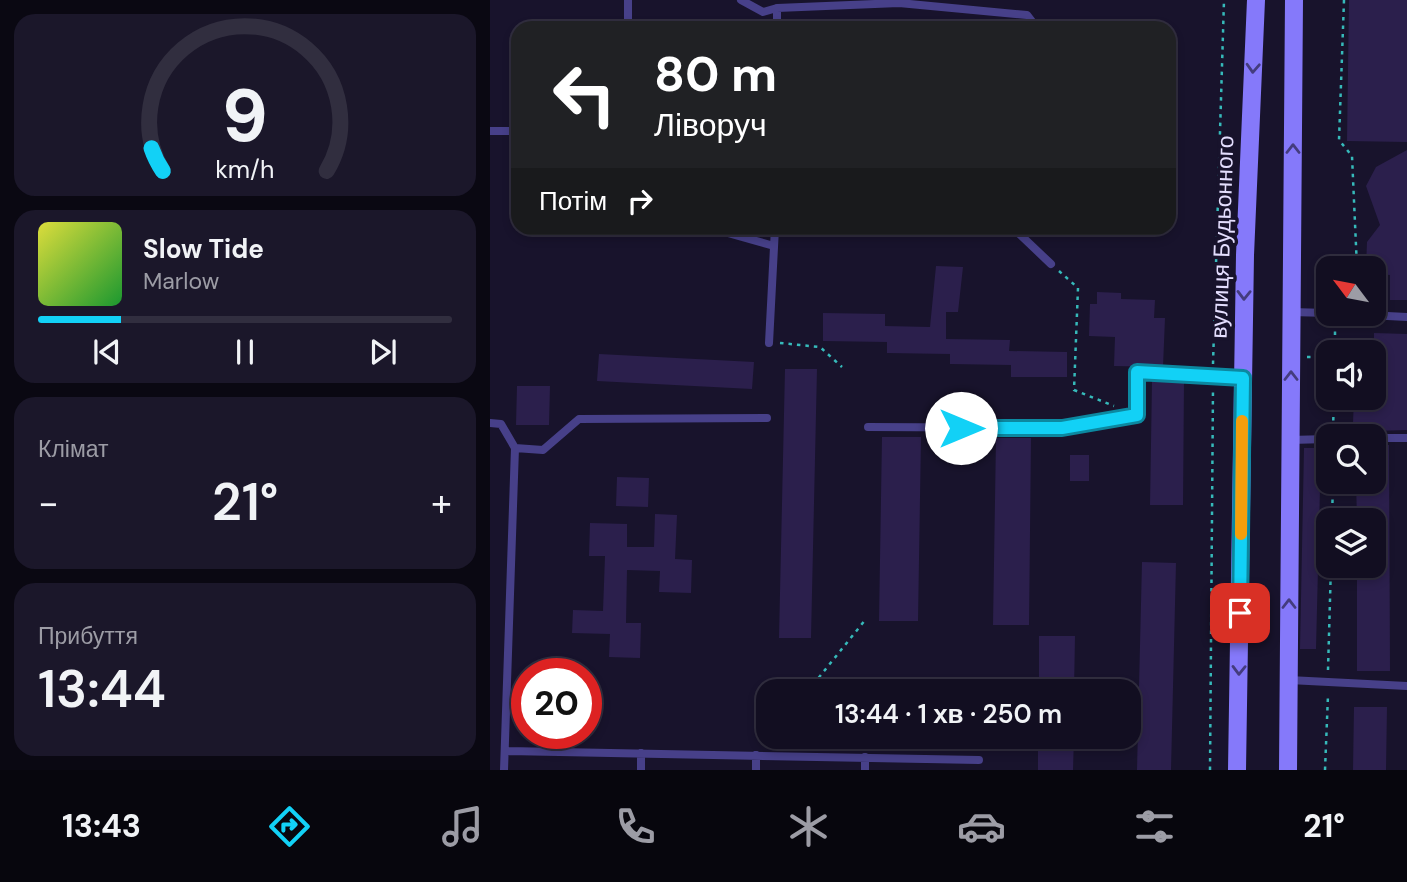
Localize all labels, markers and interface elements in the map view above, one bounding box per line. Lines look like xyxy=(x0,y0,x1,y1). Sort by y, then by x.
text: 80 m xyxy=(654,42,777,106)
icon: left xyxy=(539,49,630,140)
one-way arrow xyxy=(1246,63,1261,74)
text: 9 xyxy=(222,69,268,164)
text: Ліворуч xyxy=(654,104,767,146)
street label: вулиця Будьонного xyxy=(1203,135,1241,339)
one-way arrow xyxy=(1285,143,1301,154)
text: km/h xyxy=(215,153,275,186)
icon: right xyxy=(621,182,659,220)
text: Потім xyxy=(539,184,607,218)
text: Slow Tide xyxy=(143,232,264,266)
north arrow xyxy=(1316,256,1386,326)
map controls xyxy=(1316,256,1386,578)
text: Marlow xyxy=(143,266,219,296)
one-way arrow xyxy=(1236,291,1252,301)
icon: previous xyxy=(88,333,126,371)
icon: pause xyxy=(226,333,264,371)
icon: next xyxy=(364,333,402,371)
button: sound xyxy=(1316,340,1386,410)
one-way arrow xyxy=(1283,371,1299,381)
position arrow xyxy=(924,391,998,465)
button: search xyxy=(1316,424,1386,494)
text: Клімат xyxy=(38,434,109,464)
text: 21° xyxy=(212,468,278,536)
text: − xyxy=(38,478,59,528)
text: + xyxy=(431,478,452,528)
button: layers xyxy=(1316,508,1386,578)
pin xyxy=(1210,583,1270,643)
icon: arrive xyxy=(1221,594,1259,632)
one-way arrow xyxy=(1281,598,1297,609)
text: Прибуття xyxy=(38,621,138,651)
text: 13:44 xyxy=(38,655,166,723)
speed limit sign: 20 xyxy=(511,658,602,749)
one-way arrow xyxy=(1231,665,1247,676)
text: 13:44 · 1 хв · 250 m xyxy=(835,697,1062,731)
icon: directions xyxy=(265,802,314,851)
icon: music xyxy=(438,802,487,851)
icon: phone xyxy=(611,802,660,851)
icon: climate xyxy=(784,802,833,851)
icon: car xyxy=(957,802,1006,851)
icon: filters xyxy=(1130,802,1179,851)
text: 13:43 xyxy=(62,805,141,847)
text: 21° xyxy=(1303,805,1345,847)

